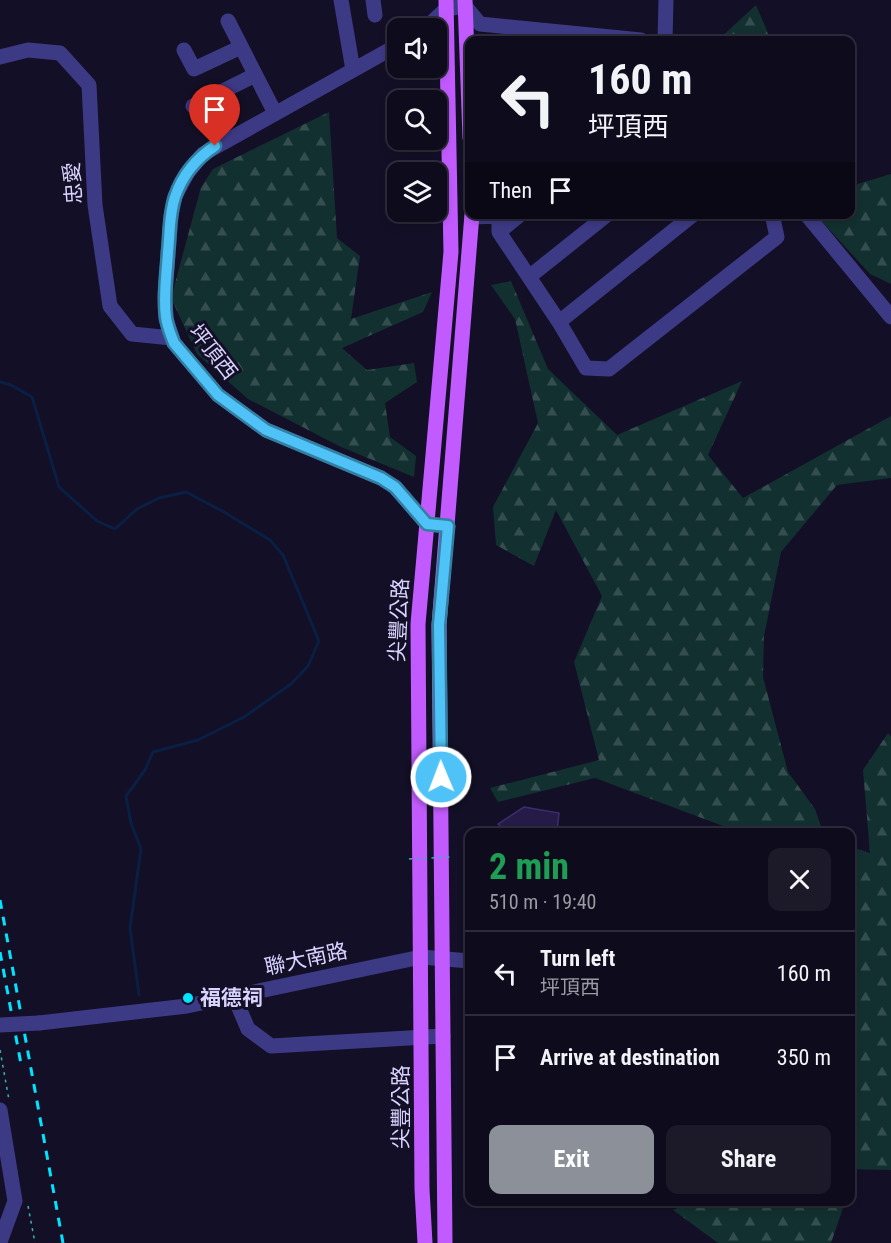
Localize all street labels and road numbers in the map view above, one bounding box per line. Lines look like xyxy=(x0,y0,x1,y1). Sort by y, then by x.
street label: 忠愛 xyxy=(60,161,86,205)
street label: 坪頂西 xyxy=(184,320,242,384)
street label: 尖豐公路 xyxy=(385,577,413,663)
street label: 聯大南路 xyxy=(262,939,350,979)
street label: 尖豐公路 xyxy=(389,1065,413,1149)

